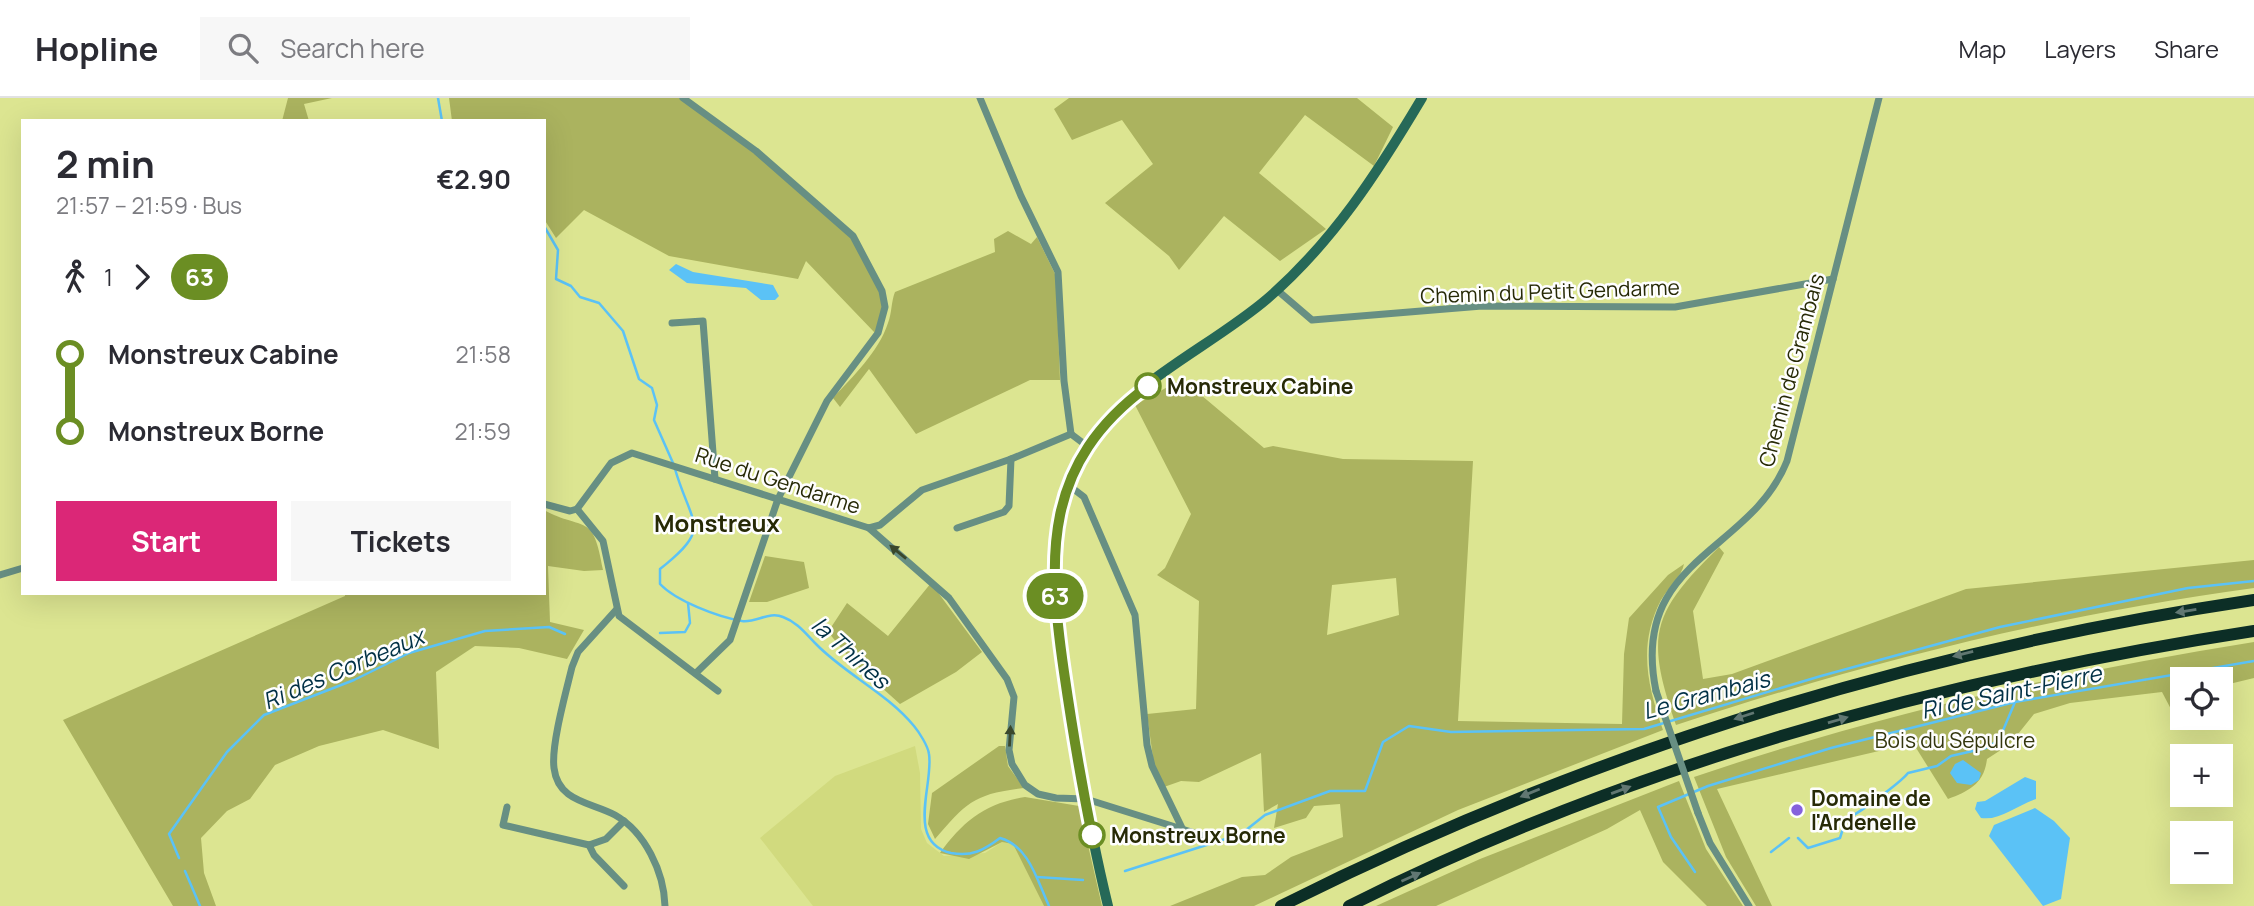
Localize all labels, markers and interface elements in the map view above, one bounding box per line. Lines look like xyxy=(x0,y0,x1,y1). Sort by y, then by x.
search box xyxy=(200,17,690,80)
text: Hopline xyxy=(35,26,158,71)
icon: search xyxy=(224,29,262,67)
text: Search here xyxy=(280,30,425,66)
text: Map xyxy=(1959,32,2006,65)
text: Layers xyxy=(2044,32,2116,65)
text: Share xyxy=(2154,32,2219,65)
text: 2 min xyxy=(56,137,155,189)
text: €2.90 xyxy=(437,161,511,197)
text: 21:57 – 21:59 · Bus xyxy=(56,189,242,221)
icon: walk xyxy=(56,258,94,296)
icon: forward xyxy=(123,258,161,296)
text: 63 xyxy=(185,260,214,293)
text: 1 xyxy=(104,261,113,293)
street label: Chemin de Grambais xyxy=(1752,270,1830,470)
street label: Chemin du Petit Gendarme xyxy=(1420,272,1680,310)
text: Monstreux Cabine xyxy=(108,336,339,372)
text: 21:58 xyxy=(455,338,511,370)
place label: Monstreux Cabine xyxy=(1167,372,1353,400)
marker: Monstreux Cabine xyxy=(1135,373,1161,399)
text: Monstreux Borne xyxy=(108,413,324,449)
text: 21:59 xyxy=(454,415,511,447)
street label: Rue du Gendarme xyxy=(692,440,864,520)
button: Start xyxy=(56,501,277,581)
button: Tickets xyxy=(291,501,511,581)
district label: Monstreux xyxy=(654,506,781,539)
one-way arrow xyxy=(889,545,906,560)
line badge: 63 xyxy=(1024,573,1086,619)
text: 63 xyxy=(1041,579,1069,612)
one-way arrow xyxy=(2175,605,2197,616)
water label: la Thines xyxy=(805,608,898,697)
water label: Ri des Corbeaux xyxy=(258,619,431,716)
one-way arrow xyxy=(1952,649,1974,660)
water label: Ri de Saint-Pierre xyxy=(1918,656,2106,726)
water label: Le Grambais xyxy=(1639,661,1775,726)
map controls xyxy=(2170,667,2233,884)
button: locate xyxy=(2170,667,2233,730)
one-way arrow xyxy=(1734,711,1755,721)
one-way arrow xyxy=(1827,714,1848,724)
one-way arrow xyxy=(1004,725,1015,747)
park label: Bois du Sépulcre xyxy=(1875,726,2035,754)
button: + xyxy=(2170,744,2233,807)
place label: Domaine de l'Ardenelle xyxy=(1811,784,1931,836)
one-way arrow xyxy=(1611,785,1632,796)
one-way arrow xyxy=(1520,787,1541,798)
marker: Domaine de l'Ardenelle xyxy=(1789,802,1805,818)
place label: Monstreux Borne xyxy=(1111,821,1286,849)
button: − xyxy=(2170,821,2233,884)
marker: Monstreux Borne xyxy=(1079,822,1105,848)
one-way arrow xyxy=(1401,871,1421,883)

